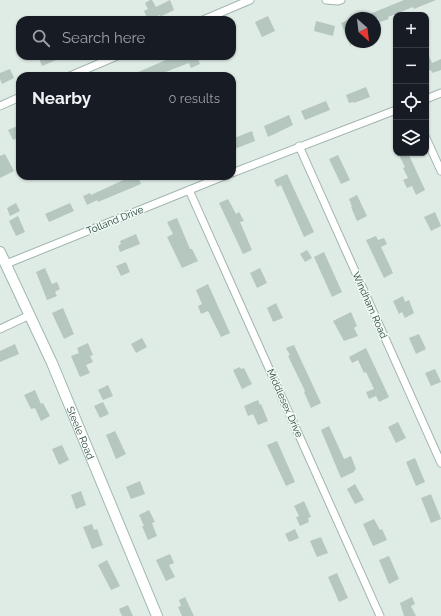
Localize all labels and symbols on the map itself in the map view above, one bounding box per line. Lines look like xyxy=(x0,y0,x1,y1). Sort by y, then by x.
north arrow xyxy=(345,12,381,48)
street label: Tolland Drive xyxy=(85,204,145,236)
street label: Windham Road xyxy=(350,270,390,340)
street label: Middlesex Drive xyxy=(265,367,305,439)
street label: Steele Road xyxy=(65,405,97,461)

